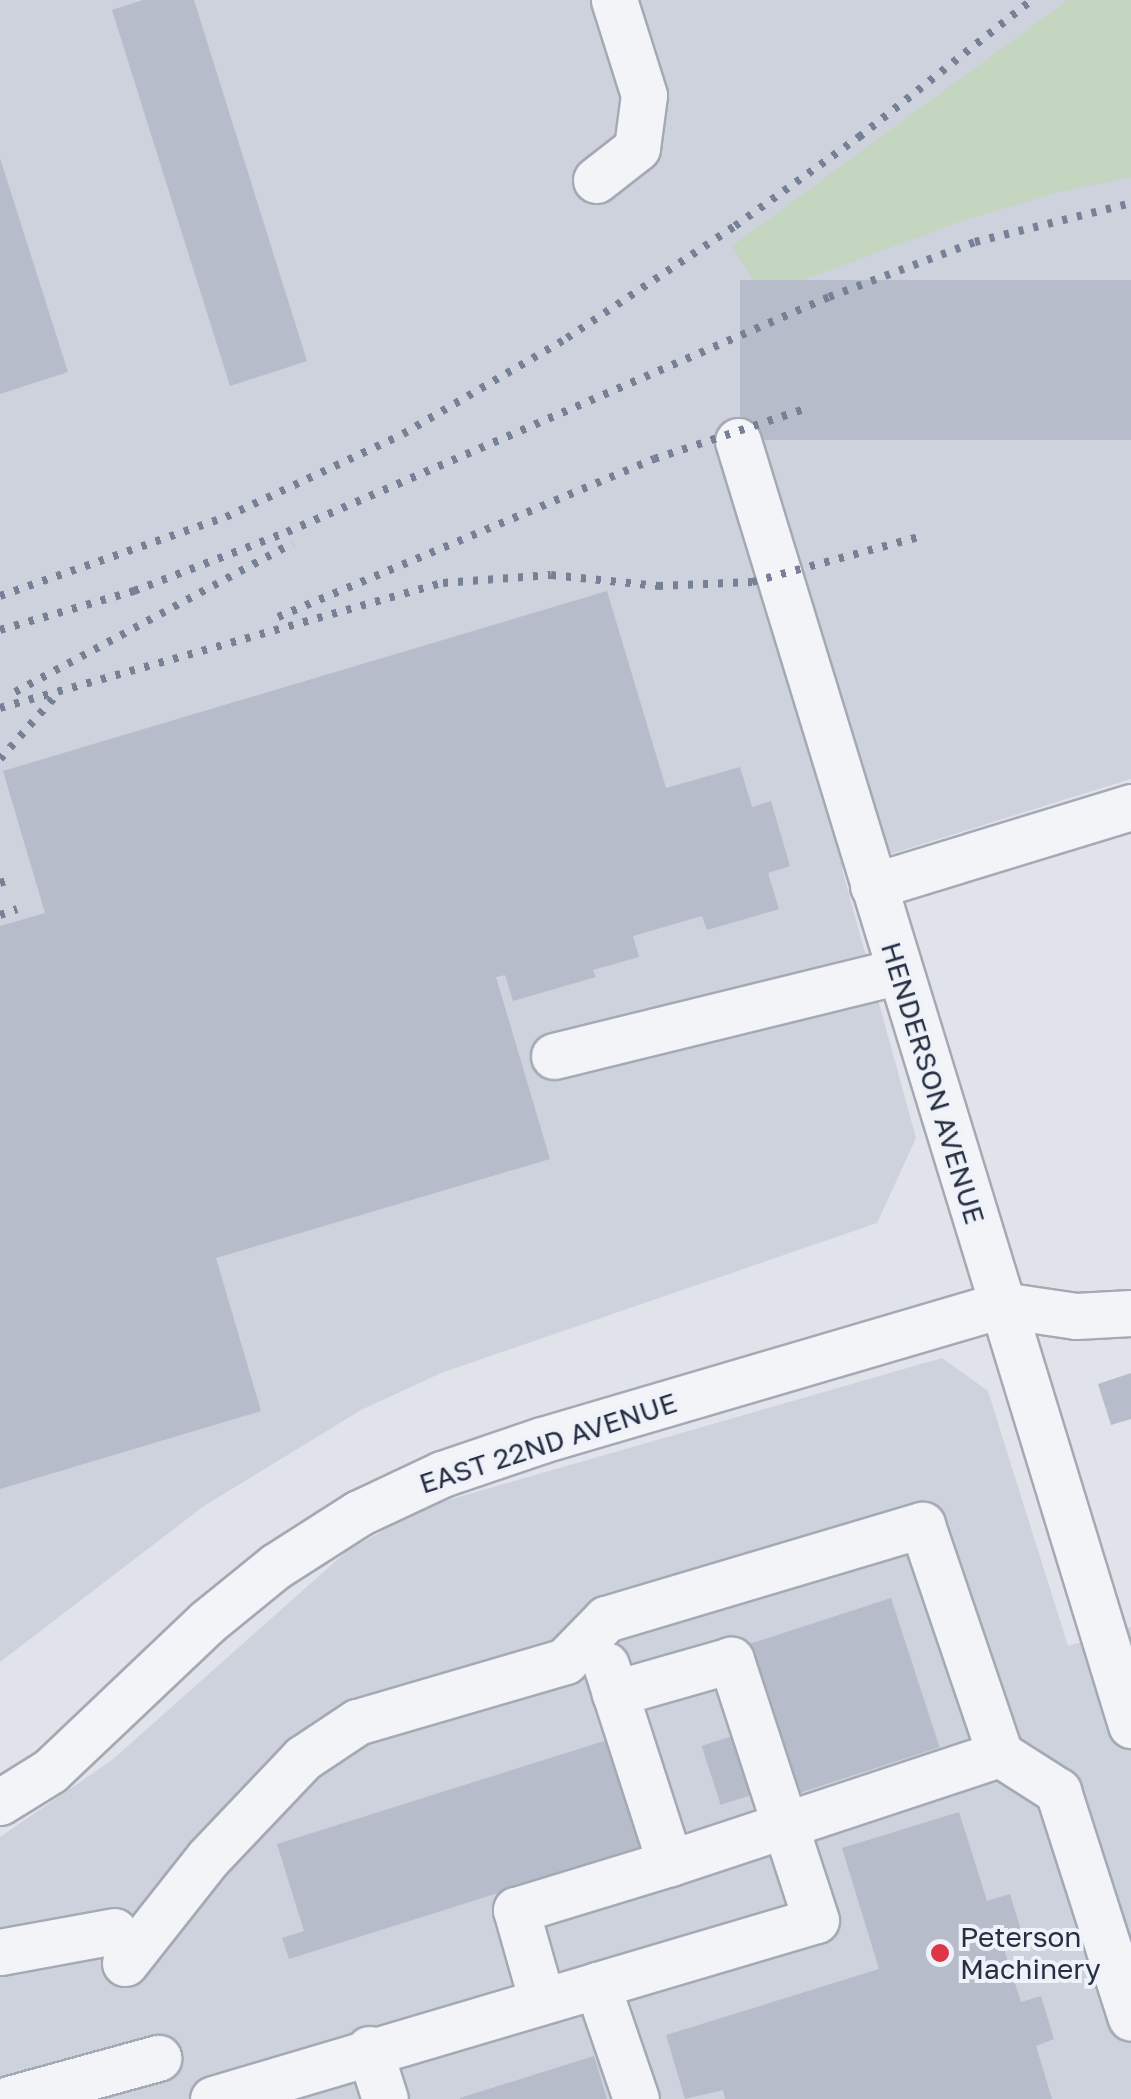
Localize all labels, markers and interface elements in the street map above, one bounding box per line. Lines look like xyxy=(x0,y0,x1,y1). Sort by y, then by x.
street label: HENDERSON AVENUE xyxy=(874,938,992,1228)
street label: EAST 22ND AVENUE xyxy=(415,1385,681,1501)
place label: Peterson Machinery xyxy=(960,1920,1101,1986)
marker: Peterson Machinery xyxy=(929,1942,951,1964)

